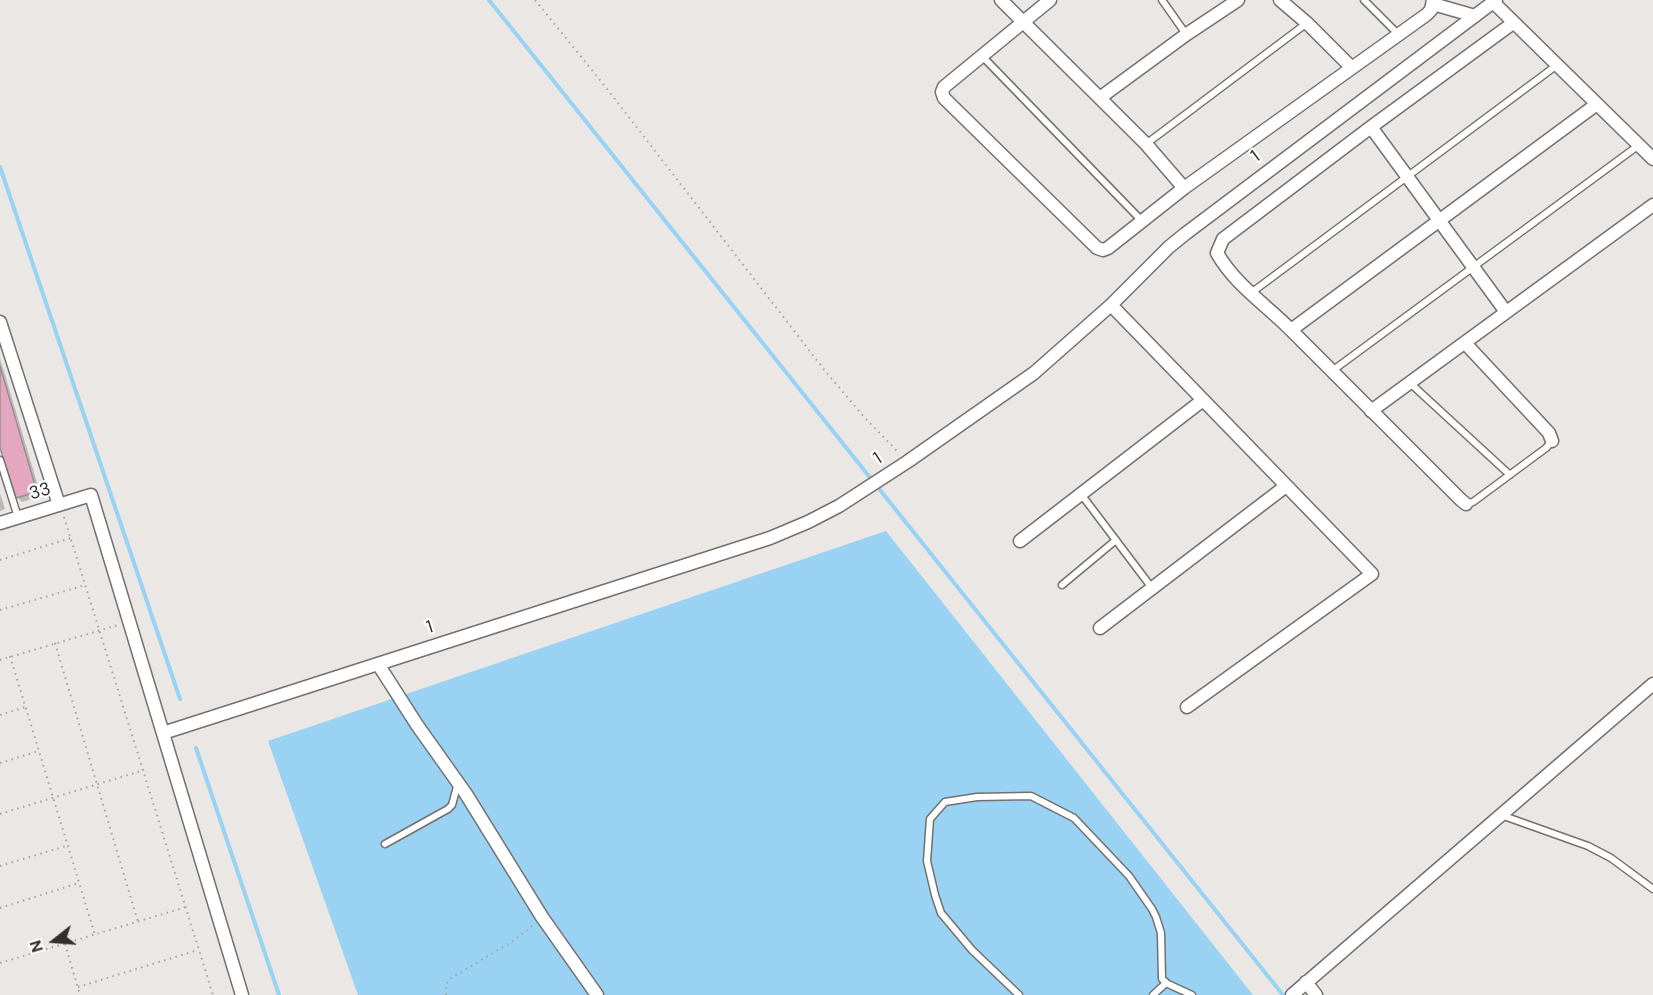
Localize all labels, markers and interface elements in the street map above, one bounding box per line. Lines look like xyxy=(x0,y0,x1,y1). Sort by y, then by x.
street label: 1 xyxy=(1247,147,1265,167)
street label: 1 xyxy=(870,448,886,470)
street label: 33 xyxy=(27,479,53,505)
street label: 1 xyxy=(424,617,436,639)
north arrow xyxy=(24,911,84,971)
text: N xyxy=(25,938,48,955)

